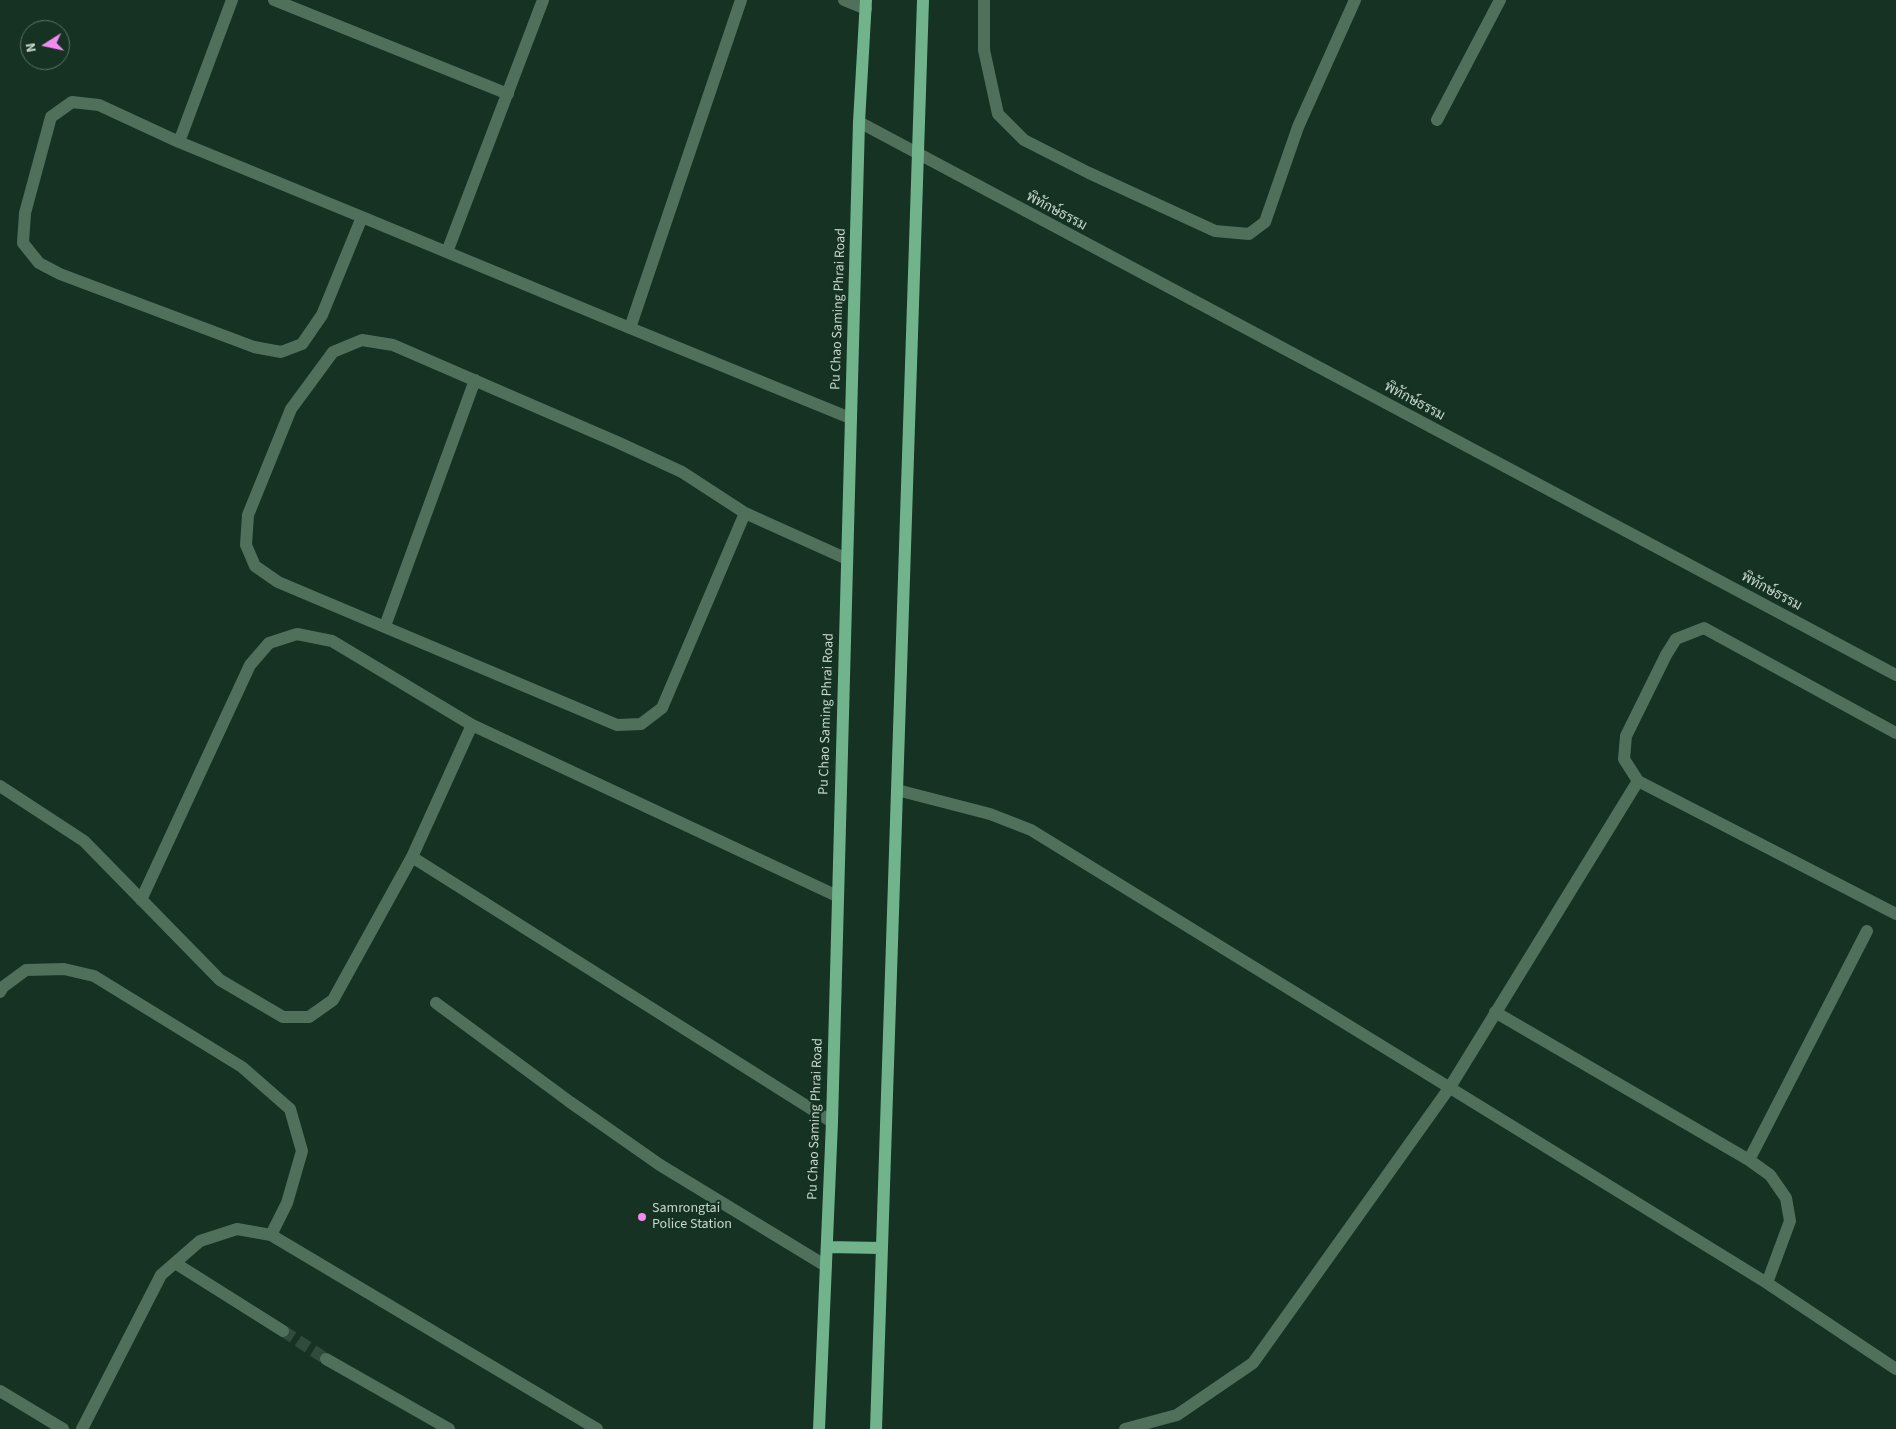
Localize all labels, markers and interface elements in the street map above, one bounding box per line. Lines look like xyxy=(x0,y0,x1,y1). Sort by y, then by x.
north arrow xyxy=(20,20,70,70)
text: N xyxy=(21,41,42,54)
street label: พิทักษ์ธรรม xyxy=(1023,189,1089,235)
street label: Pu Chao Saming Phrai Road xyxy=(828,228,850,390)
street label: พิทักษ์ธรรม xyxy=(1381,379,1447,425)
street label: พิทักษ์ธรรม xyxy=(1738,569,1804,615)
street label: Pu Chao Saming Phrai Road xyxy=(816,633,838,795)
street label: Pu Chao Saming Phrai Road xyxy=(805,1038,827,1200)
place label: Samrongtai Police Station xyxy=(652,1201,732,1234)
marker: Samrongtai Police Station xyxy=(636,1211,648,1223)

